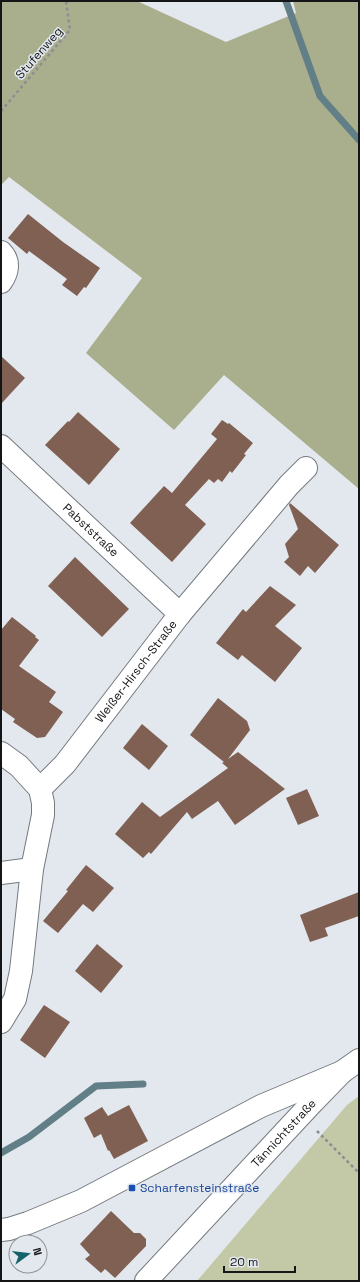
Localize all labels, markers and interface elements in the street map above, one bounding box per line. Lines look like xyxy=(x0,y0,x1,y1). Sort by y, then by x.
street label: Stufenweg xyxy=(12,24,66,82)
street label: Pabststraße xyxy=(59,500,122,560)
street label: Weißer-Hirsch-Straße xyxy=(92,617,180,726)
street label: Tännichtstraße xyxy=(248,1095,320,1171)
place label: Scharfensteinstraße xyxy=(140,1180,259,1196)
marker: Scharfensteinstraße xyxy=(127,1183,137,1193)
north arrow xyxy=(8,1234,48,1274)
text: N xyxy=(30,1246,45,1257)
scale bar xyxy=(224,1248,295,1274)
text: 20 m xyxy=(230,1254,258,1270)

